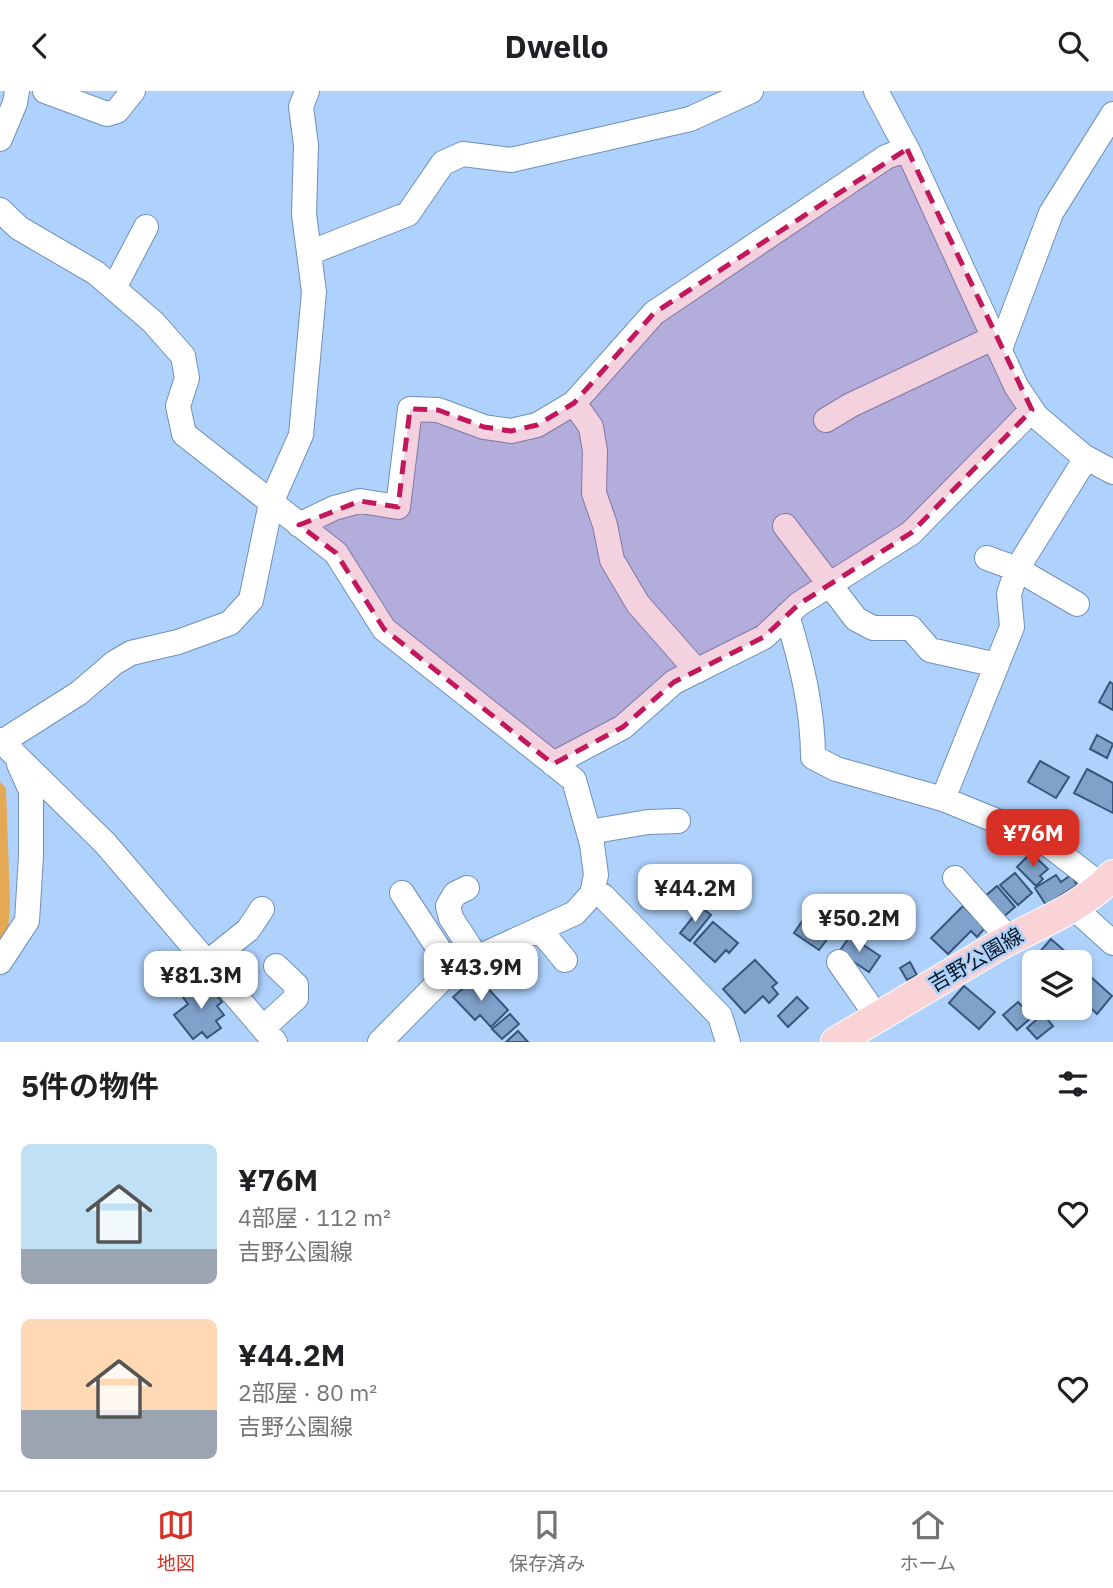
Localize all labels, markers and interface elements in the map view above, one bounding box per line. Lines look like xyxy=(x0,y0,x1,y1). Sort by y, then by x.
text: Dwello xyxy=(504,25,609,67)
icon: back xyxy=(21,27,59,65)
icon: search xyxy=(1054,27,1092,65)
pin: ¥76M xyxy=(992,809,1074,869)
text: ¥76M xyxy=(1002,817,1064,847)
pin: ¥44.2M xyxy=(638,865,752,924)
text: ¥44.2M xyxy=(654,872,736,902)
pin: ¥50.2M xyxy=(802,895,916,954)
text: ¥50.2M xyxy=(818,902,900,932)
street label: 吉野公園線 xyxy=(923,921,1028,998)
pin: ¥43.9M xyxy=(424,943,538,1003)
map controls xyxy=(1022,950,1092,1020)
button: layers xyxy=(1022,950,1092,1020)
pin: ¥81.3M xyxy=(144,951,258,1011)
text: ¥43.9M xyxy=(440,951,522,981)
text: ¥81.3M xyxy=(160,959,242,989)
icon: filters xyxy=(1054,1065,1092,1103)
text: 5件の物件 xyxy=(21,1066,159,1105)
text: ¥76M xyxy=(238,1160,318,1199)
icon: home xyxy=(77,1172,161,1256)
icon: heart xyxy=(1054,1195,1092,1233)
text: 4部屋 · 112 m² xyxy=(238,1202,391,1232)
text: 吉野公園線 xyxy=(238,1236,353,1266)
text: ¥44.2M xyxy=(238,1335,345,1374)
icon: home xyxy=(77,1347,161,1431)
icon: heart xyxy=(1054,1370,1092,1408)
text: 2部屋 · 80 m² xyxy=(238,1377,377,1407)
text: 吉野公園線 xyxy=(238,1411,353,1441)
tab: 地図 xyxy=(157,1506,195,1575)
tab: 保存済み xyxy=(509,1506,585,1575)
tab: ホーム xyxy=(899,1506,956,1575)

